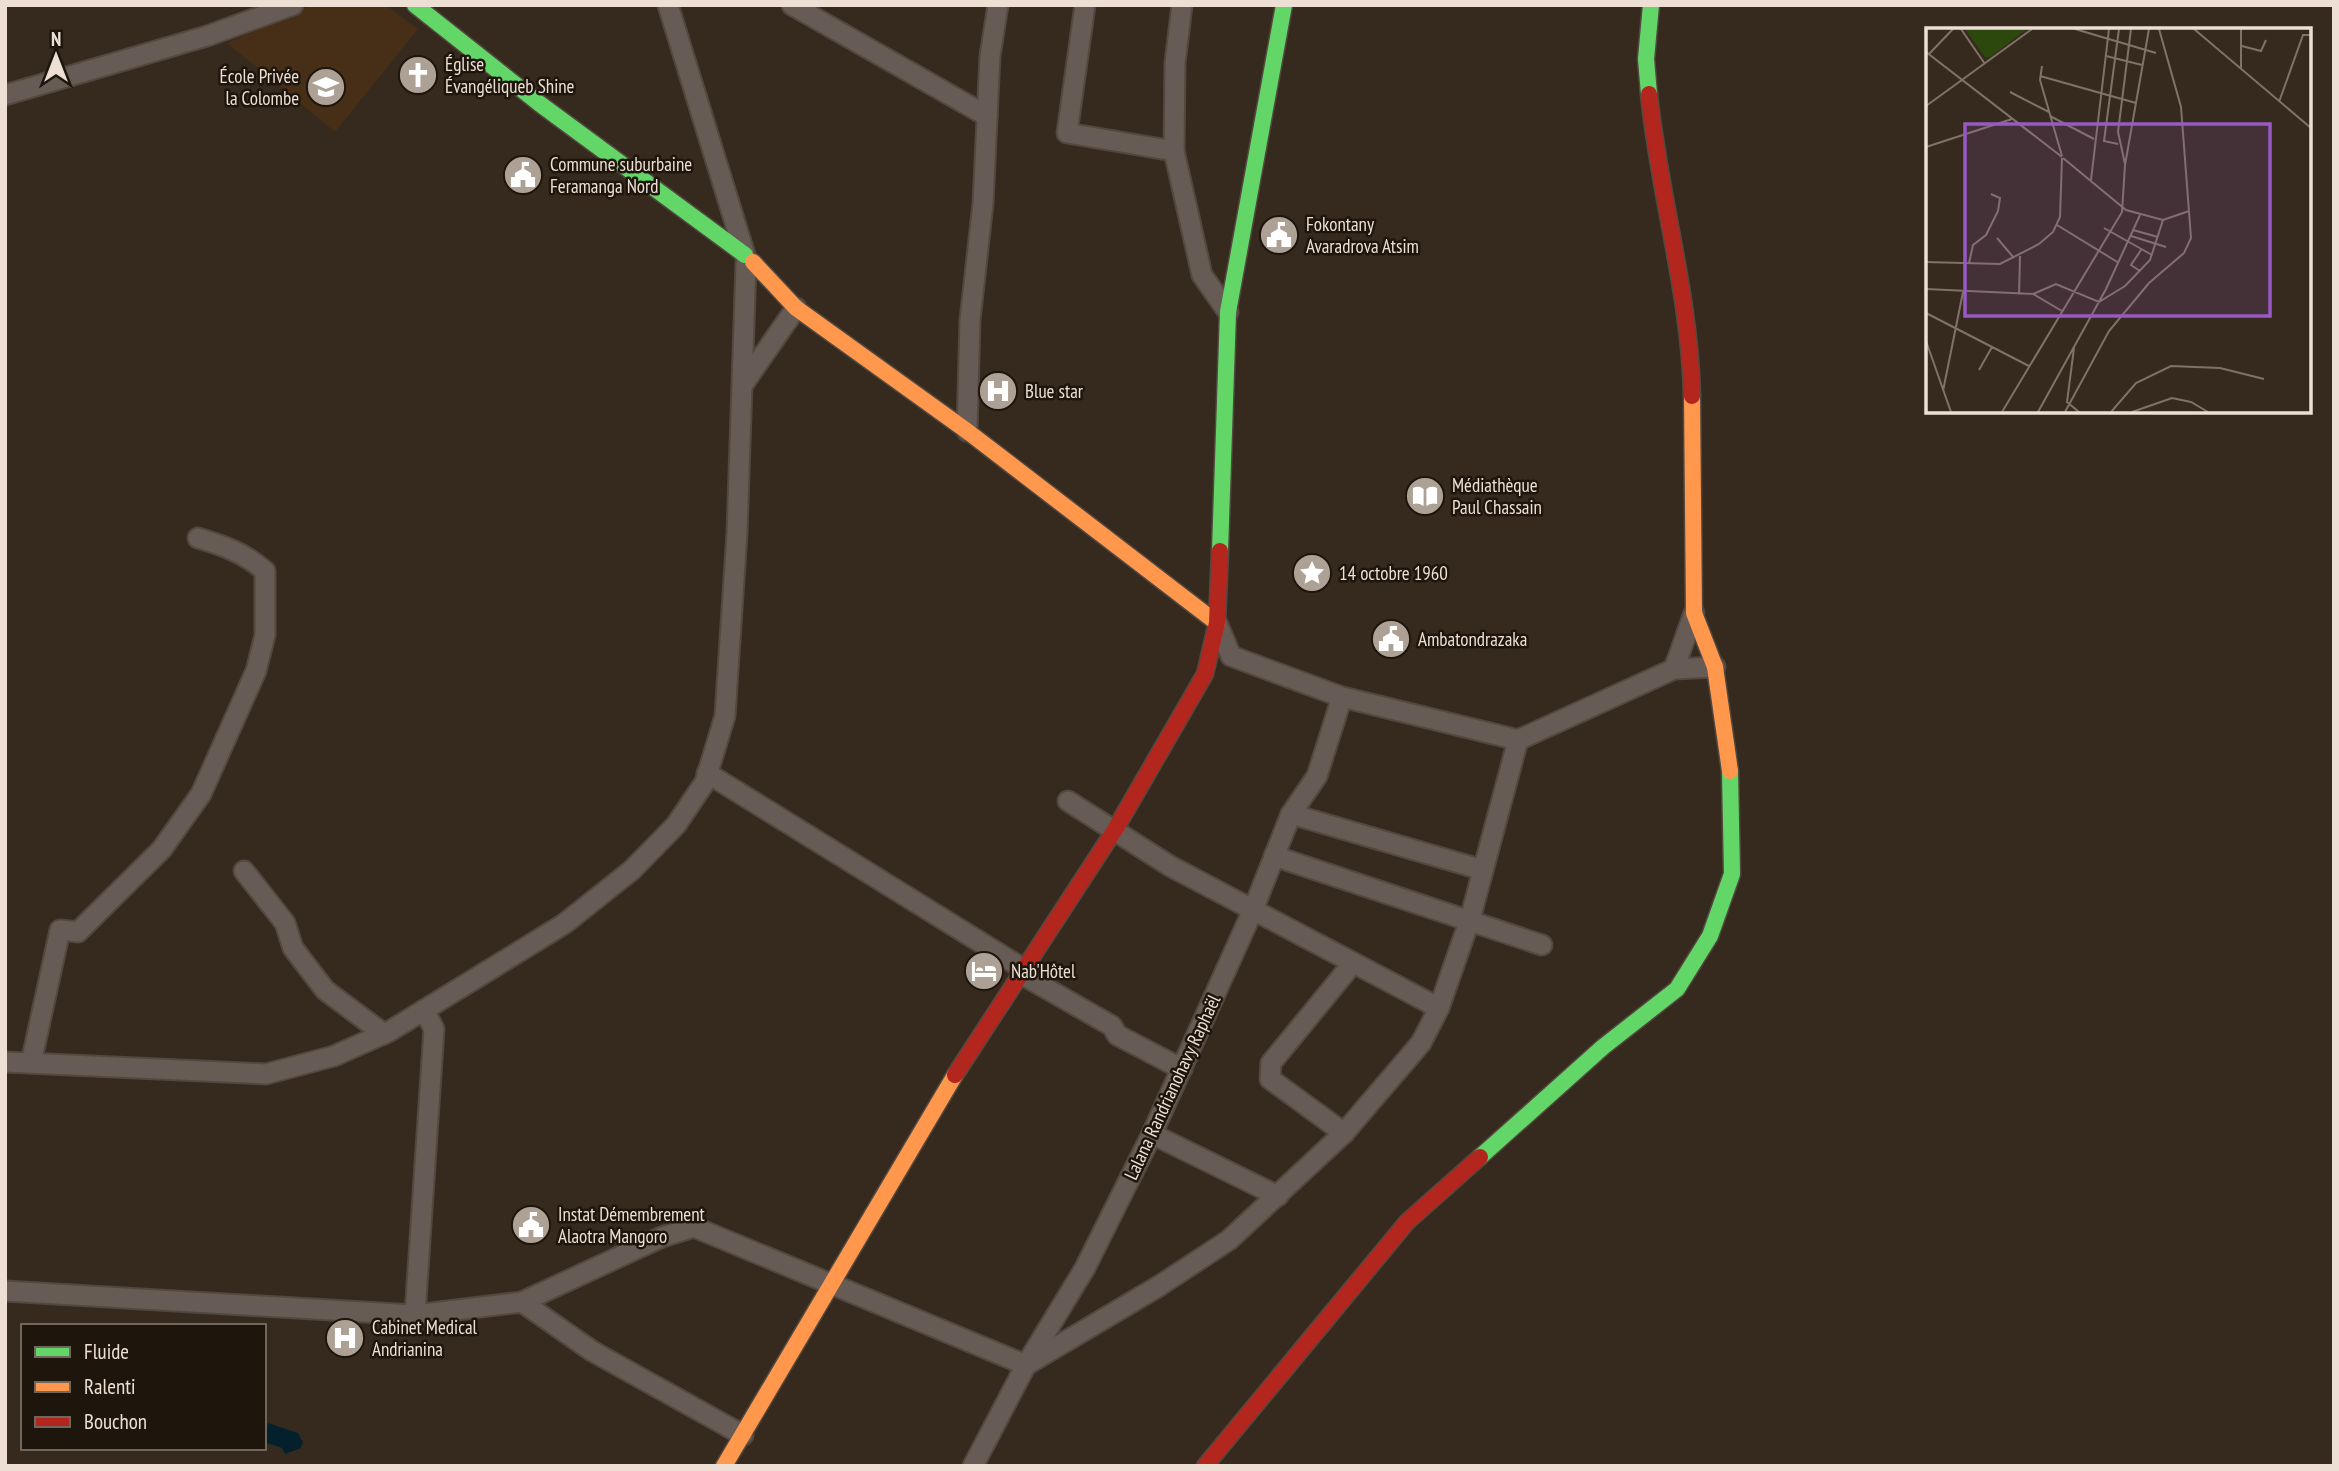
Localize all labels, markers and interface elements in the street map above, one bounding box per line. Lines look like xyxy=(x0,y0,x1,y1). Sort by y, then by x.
north arrow xyxy=(21,21,91,91)
text: N xyxy=(51,27,61,51)
inset map xyxy=(1926,28,2311,413)
place label: Église Évangéliqueb Shine xyxy=(445,52,575,98)
church icon: Église Évangéliqueb Shine xyxy=(397,54,439,96)
place label: École Privée la Colombe xyxy=(220,64,299,110)
school or university icon: École Privée la Colombe xyxy=(305,66,347,108)
place label: Commune suburbaine Feramanga Nord xyxy=(550,152,692,198)
public building icon: Commune suburbaine Feramanga Nord xyxy=(502,154,544,196)
place label: Fokontany Avaradrova Atsim xyxy=(1306,212,1419,258)
public building icon: Fokontany Avaradrova Atsim xyxy=(1258,214,1300,256)
hospital icon: Blue star xyxy=(977,370,1019,412)
place label: Blue star xyxy=(1025,379,1084,403)
place label: Médiathèque Paul Chassain xyxy=(1452,473,1542,519)
library icon: Médiathèque Paul Chassain xyxy=(1404,475,1446,517)
place icon: 14 octobre 1960 xyxy=(1291,552,1333,594)
place label: 14 octobre 1960 xyxy=(1339,561,1448,585)
public building icon: Ambatondrazaka xyxy=(1370,618,1412,660)
place label: Ambatondrazaka xyxy=(1418,627,1527,651)
hotel icon: Nab'Hôtel xyxy=(963,950,1005,992)
place label: Nab'Hôtel xyxy=(1011,959,1076,983)
street label: Lalana Randrianohavy Raphaël xyxy=(1119,990,1226,1183)
place label: Instat Démembrement Alaotra Mangoro xyxy=(558,1202,706,1248)
public building icon: Instat Démembrement Alaotra Mangoro xyxy=(510,1204,552,1246)
place label: Cabinet Medical Andrianina xyxy=(372,1315,478,1361)
hospital icon: Cabinet Medical Andrianina xyxy=(324,1317,366,1359)
legend xyxy=(21,1324,266,1450)
text: Fluide xyxy=(84,1338,129,1365)
text: Ralenti xyxy=(84,1373,136,1400)
text: Bouchon xyxy=(84,1408,147,1435)

